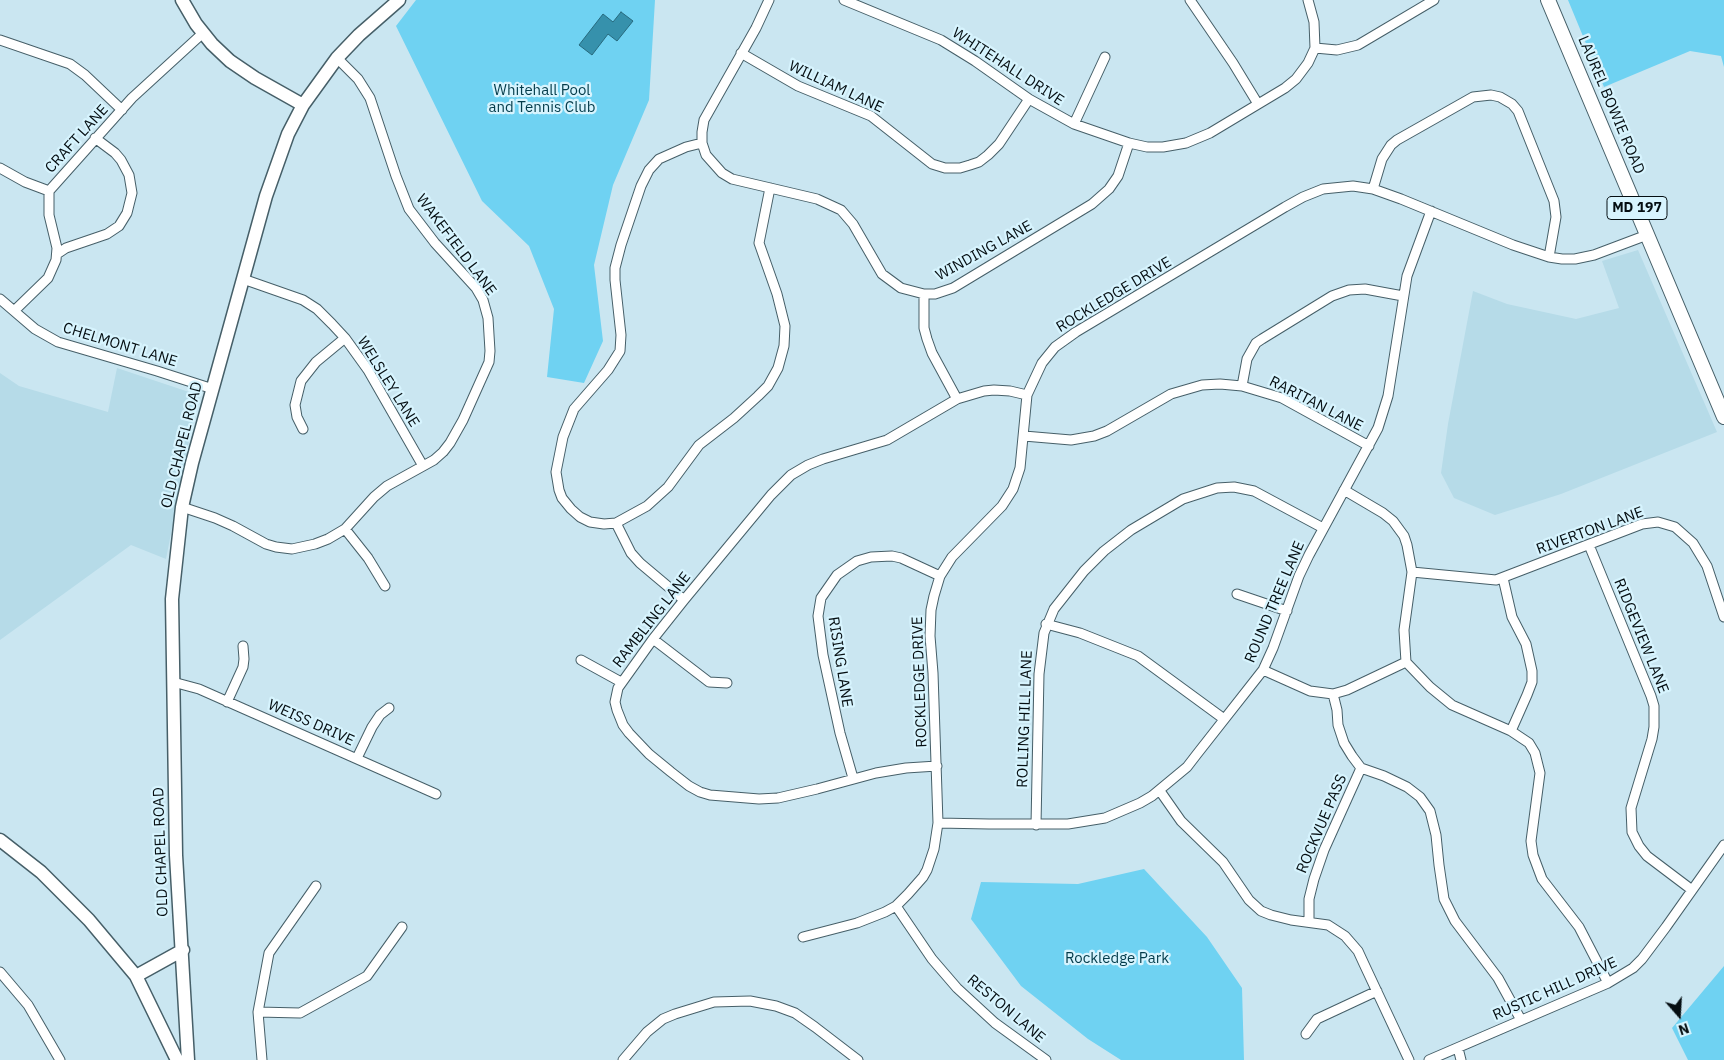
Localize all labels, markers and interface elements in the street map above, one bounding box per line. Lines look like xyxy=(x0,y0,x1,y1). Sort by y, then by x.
street label: WHITEHALL DRIVE xyxy=(949,24,1067,110)
street label: LAUREL BOWIE ROAD xyxy=(1574,33,1648,177)
street label: WILLIAM LANE xyxy=(786,57,886,117)
park label: Whitehall Pool and Tennis Club xyxy=(489,82,595,117)
street label: CRAFT LANE xyxy=(42,101,112,177)
street label: WAKEFIELD LANE xyxy=(412,191,500,299)
road number: MD 197 xyxy=(1607,197,1667,220)
street label: WINDING LANE xyxy=(933,217,1035,285)
street label: ROCKLEDGE DRIVE xyxy=(1053,253,1175,337)
street label: CHELMONT LANE xyxy=(61,319,179,371)
street label: WELSLEY LANE xyxy=(353,333,423,431)
street label: RARITAN LANE xyxy=(1266,373,1366,435)
street label: OLD CHAPEL ROAD xyxy=(158,380,206,510)
street label: RIVERTON LANE xyxy=(1534,503,1646,559)
street label: ROUND TREE LANE xyxy=(1241,538,1309,666)
street label: RAMBLING LANE xyxy=(609,569,695,671)
street label: RIDGEVIEW LANE xyxy=(1610,576,1672,696)
street label: RISING LANE xyxy=(824,615,856,709)
street label: ROCKLEDGE DRIVE xyxy=(909,616,931,748)
street label: ROLLING HILL LANE xyxy=(1014,650,1036,788)
street label: WEISS DRIVE xyxy=(265,696,357,750)
street label: ROCKVUE PASS xyxy=(1293,772,1351,876)
street label: OLD CHAPEL ROAD xyxy=(150,787,172,917)
park label: Rockledge Park xyxy=(1065,950,1169,968)
street label: RUSTIC HILL DRIVE xyxy=(1490,953,1620,1025)
street label: RESTON LANE xyxy=(963,971,1049,1047)
north arrow xyxy=(1654,990,1704,1040)
text: N xyxy=(1676,1019,1692,1039)

